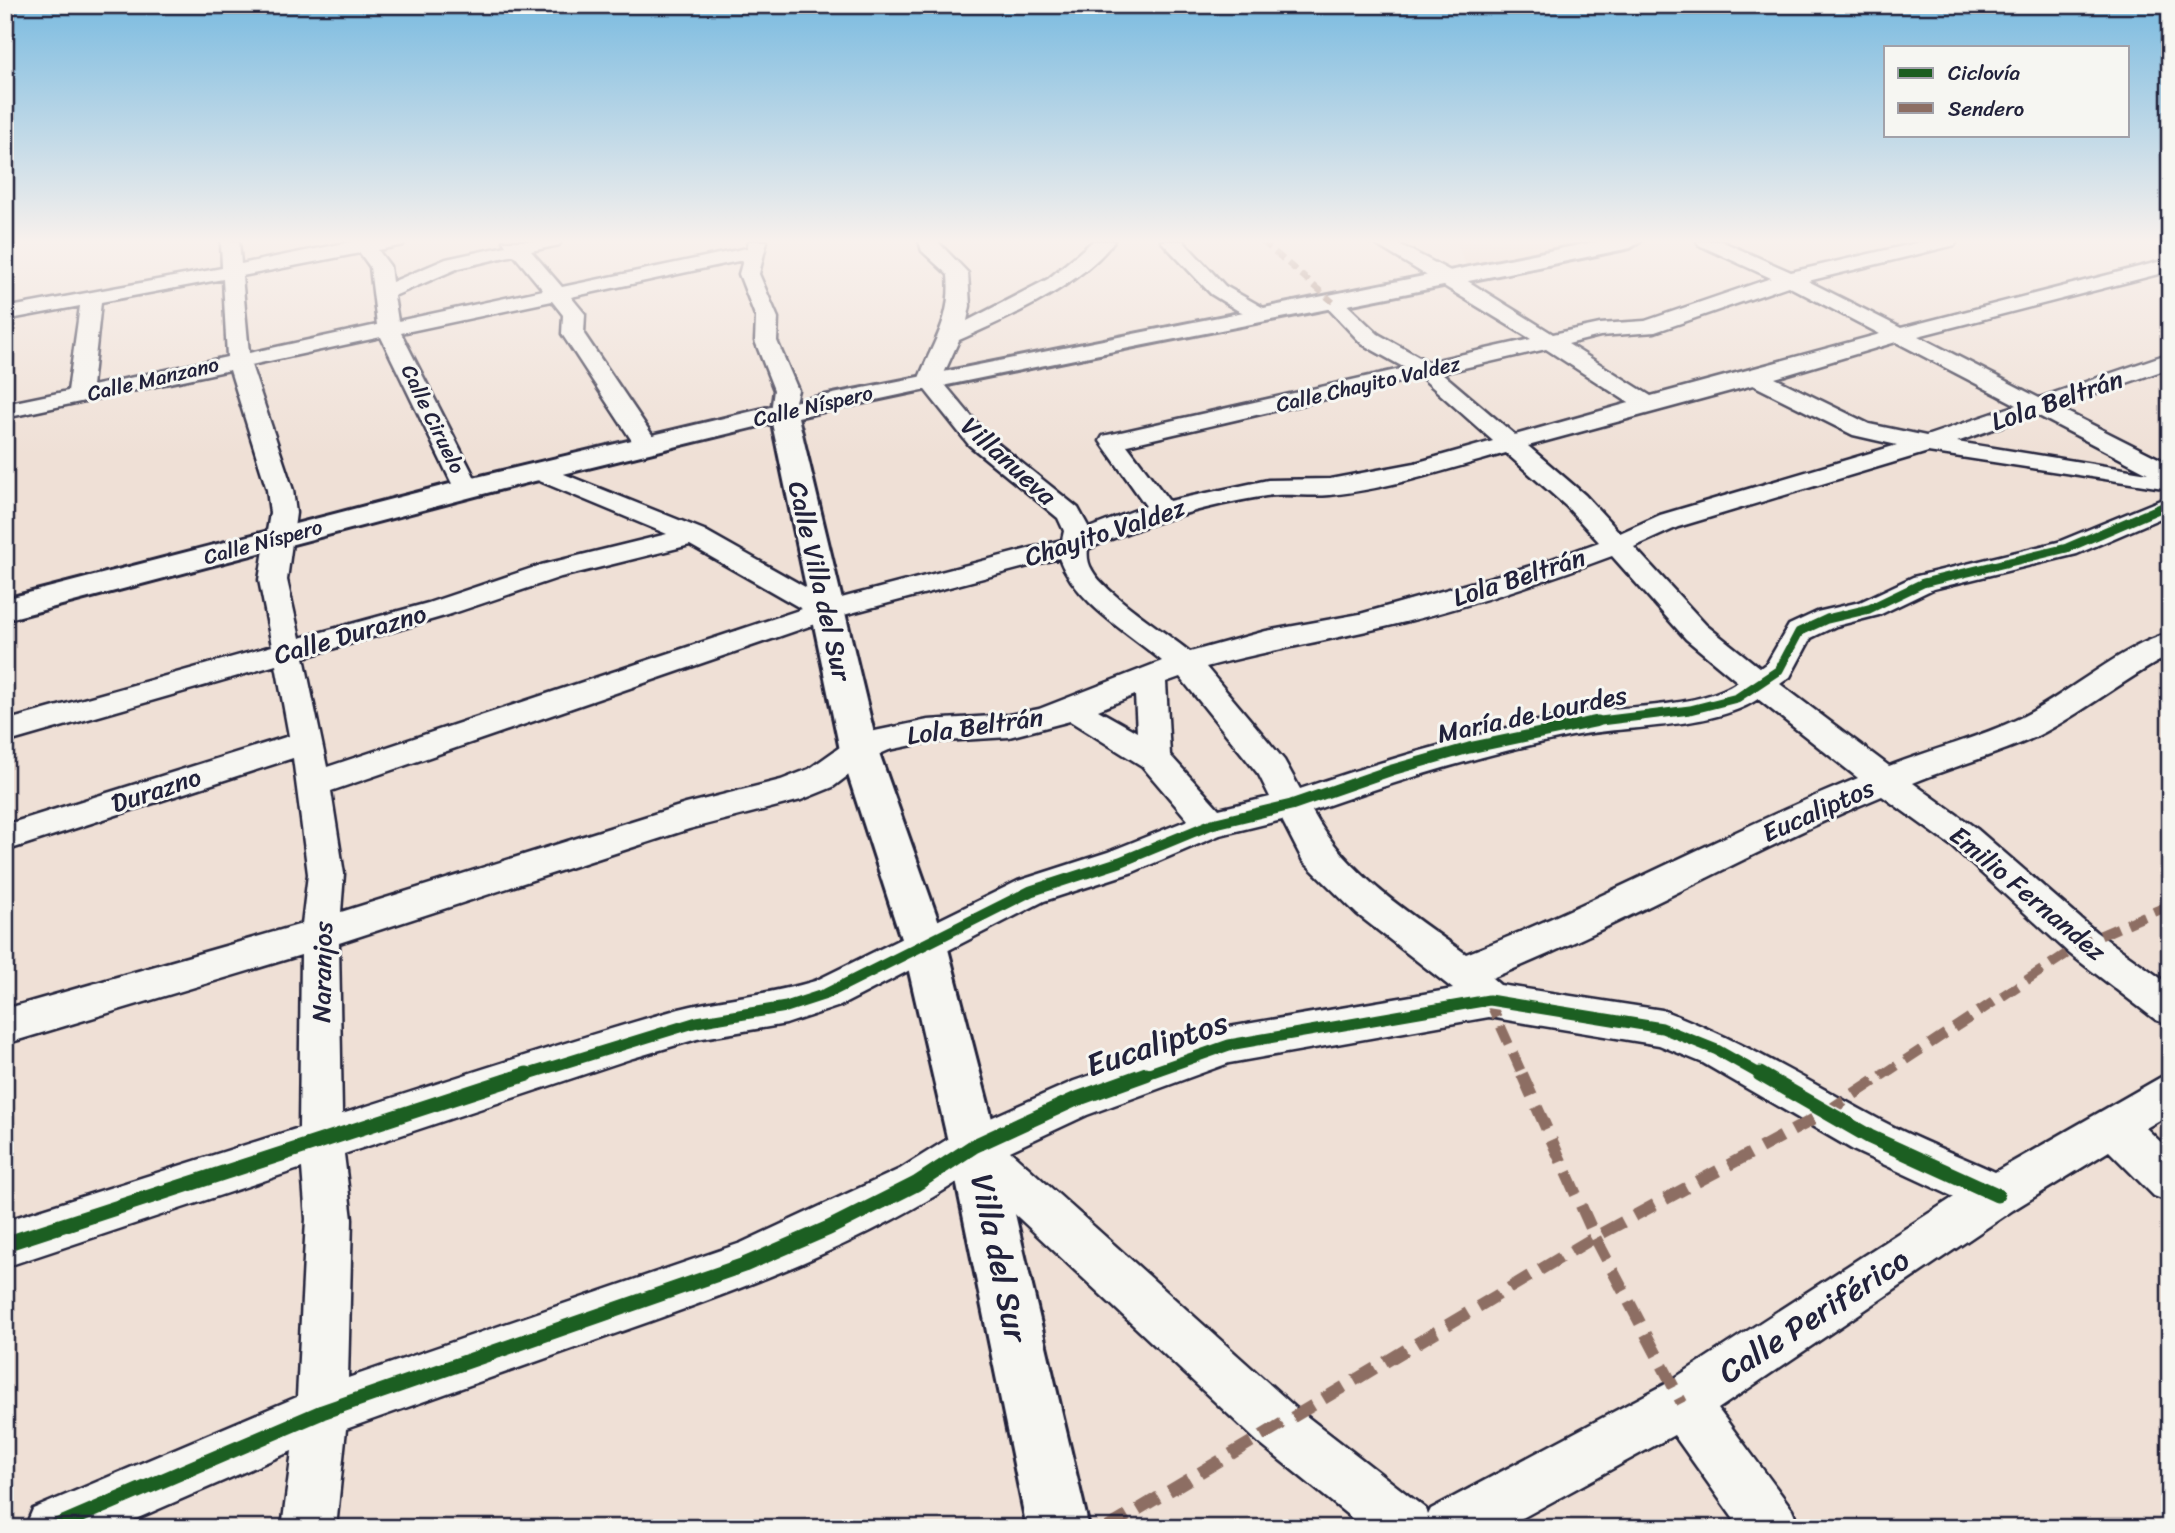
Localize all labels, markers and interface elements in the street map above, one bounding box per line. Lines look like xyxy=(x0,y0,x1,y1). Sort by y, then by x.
legend xyxy=(1884,46,2130,136)
text: Ciclovía xyxy=(1948,54,2021,92)
text: Sendero xyxy=(1948,90,2024,128)
street label: Calle Chayito Valdez xyxy=(1272,344,1465,424)
street label: Calle Manzano xyxy=(83,345,223,413)
street label: Lola Beltrán xyxy=(1985,356,2129,444)
street label: Calle Ciruelo xyxy=(390,358,476,480)
street label: Calle Níspero xyxy=(750,374,877,438)
street label: Villanueva xyxy=(950,405,1069,518)
street label: Calle Villa del Sur xyxy=(775,477,866,687)
street label: Chayito Valdez xyxy=(1018,484,1192,580)
street label: Calle Níspero xyxy=(199,508,327,576)
street label: Lola Beltrán xyxy=(1447,534,1591,620)
street label: Calle Durazno xyxy=(268,590,432,678)
street label: María de Lourdes xyxy=(1433,671,1631,757)
street label: Lola Beltrán xyxy=(904,694,1046,758)
street label: Durazno xyxy=(105,754,207,826)
street label: Eucaliptos xyxy=(1754,765,1882,855)
street label: Emilio Fernandez xyxy=(1939,813,2117,973)
street label: Naranjos xyxy=(298,920,346,1023)
street label: Eucaliptos xyxy=(1078,994,1236,1094)
street label: Villa del Sur xyxy=(953,1169,1045,1349)
street label: Calle Periférico xyxy=(1706,1232,1922,1400)

